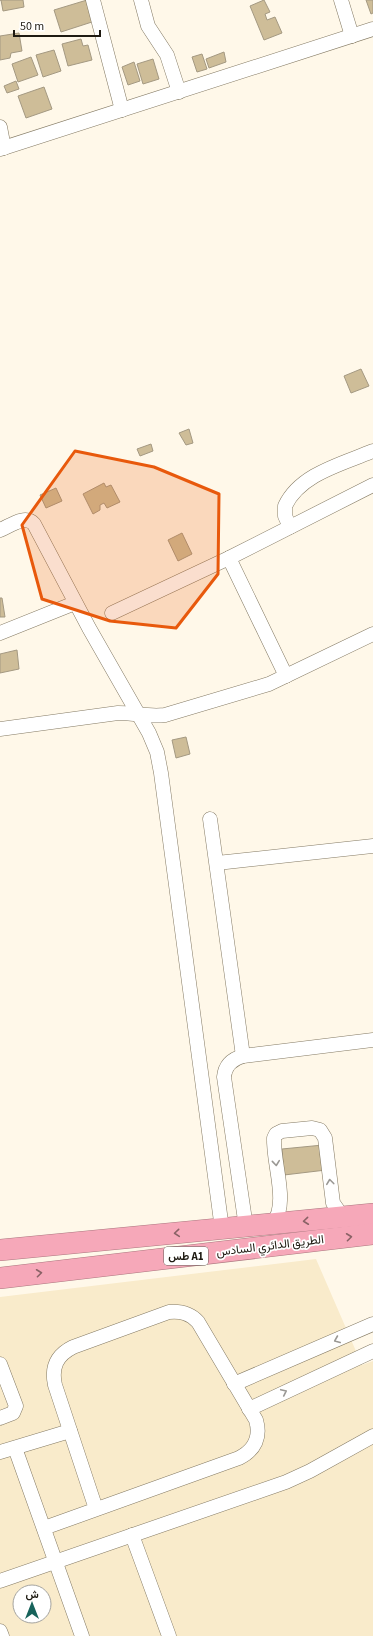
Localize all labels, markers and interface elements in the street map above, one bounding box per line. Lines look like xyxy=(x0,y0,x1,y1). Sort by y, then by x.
scale bar xyxy=(14,12,100,38)
text: 50 m xyxy=(20,18,44,35)
one-way arrow xyxy=(271,1160,280,1166)
one-way arrow xyxy=(326,1179,335,1186)
one-way arrow xyxy=(303,1216,309,1225)
one-way arrow xyxy=(174,1229,180,1238)
street label: الطريق الدائري السادس xyxy=(215,1231,325,1262)
one-way arrow xyxy=(346,1232,352,1241)
road number: طس A1 xyxy=(164,1247,208,1265)
one-way arrow xyxy=(36,1269,42,1278)
one-way arrow xyxy=(334,1335,342,1343)
one-way arrow xyxy=(280,1389,288,1397)
north arrow xyxy=(12,1584,52,1624)
text: ش xyxy=(25,1587,39,1602)

